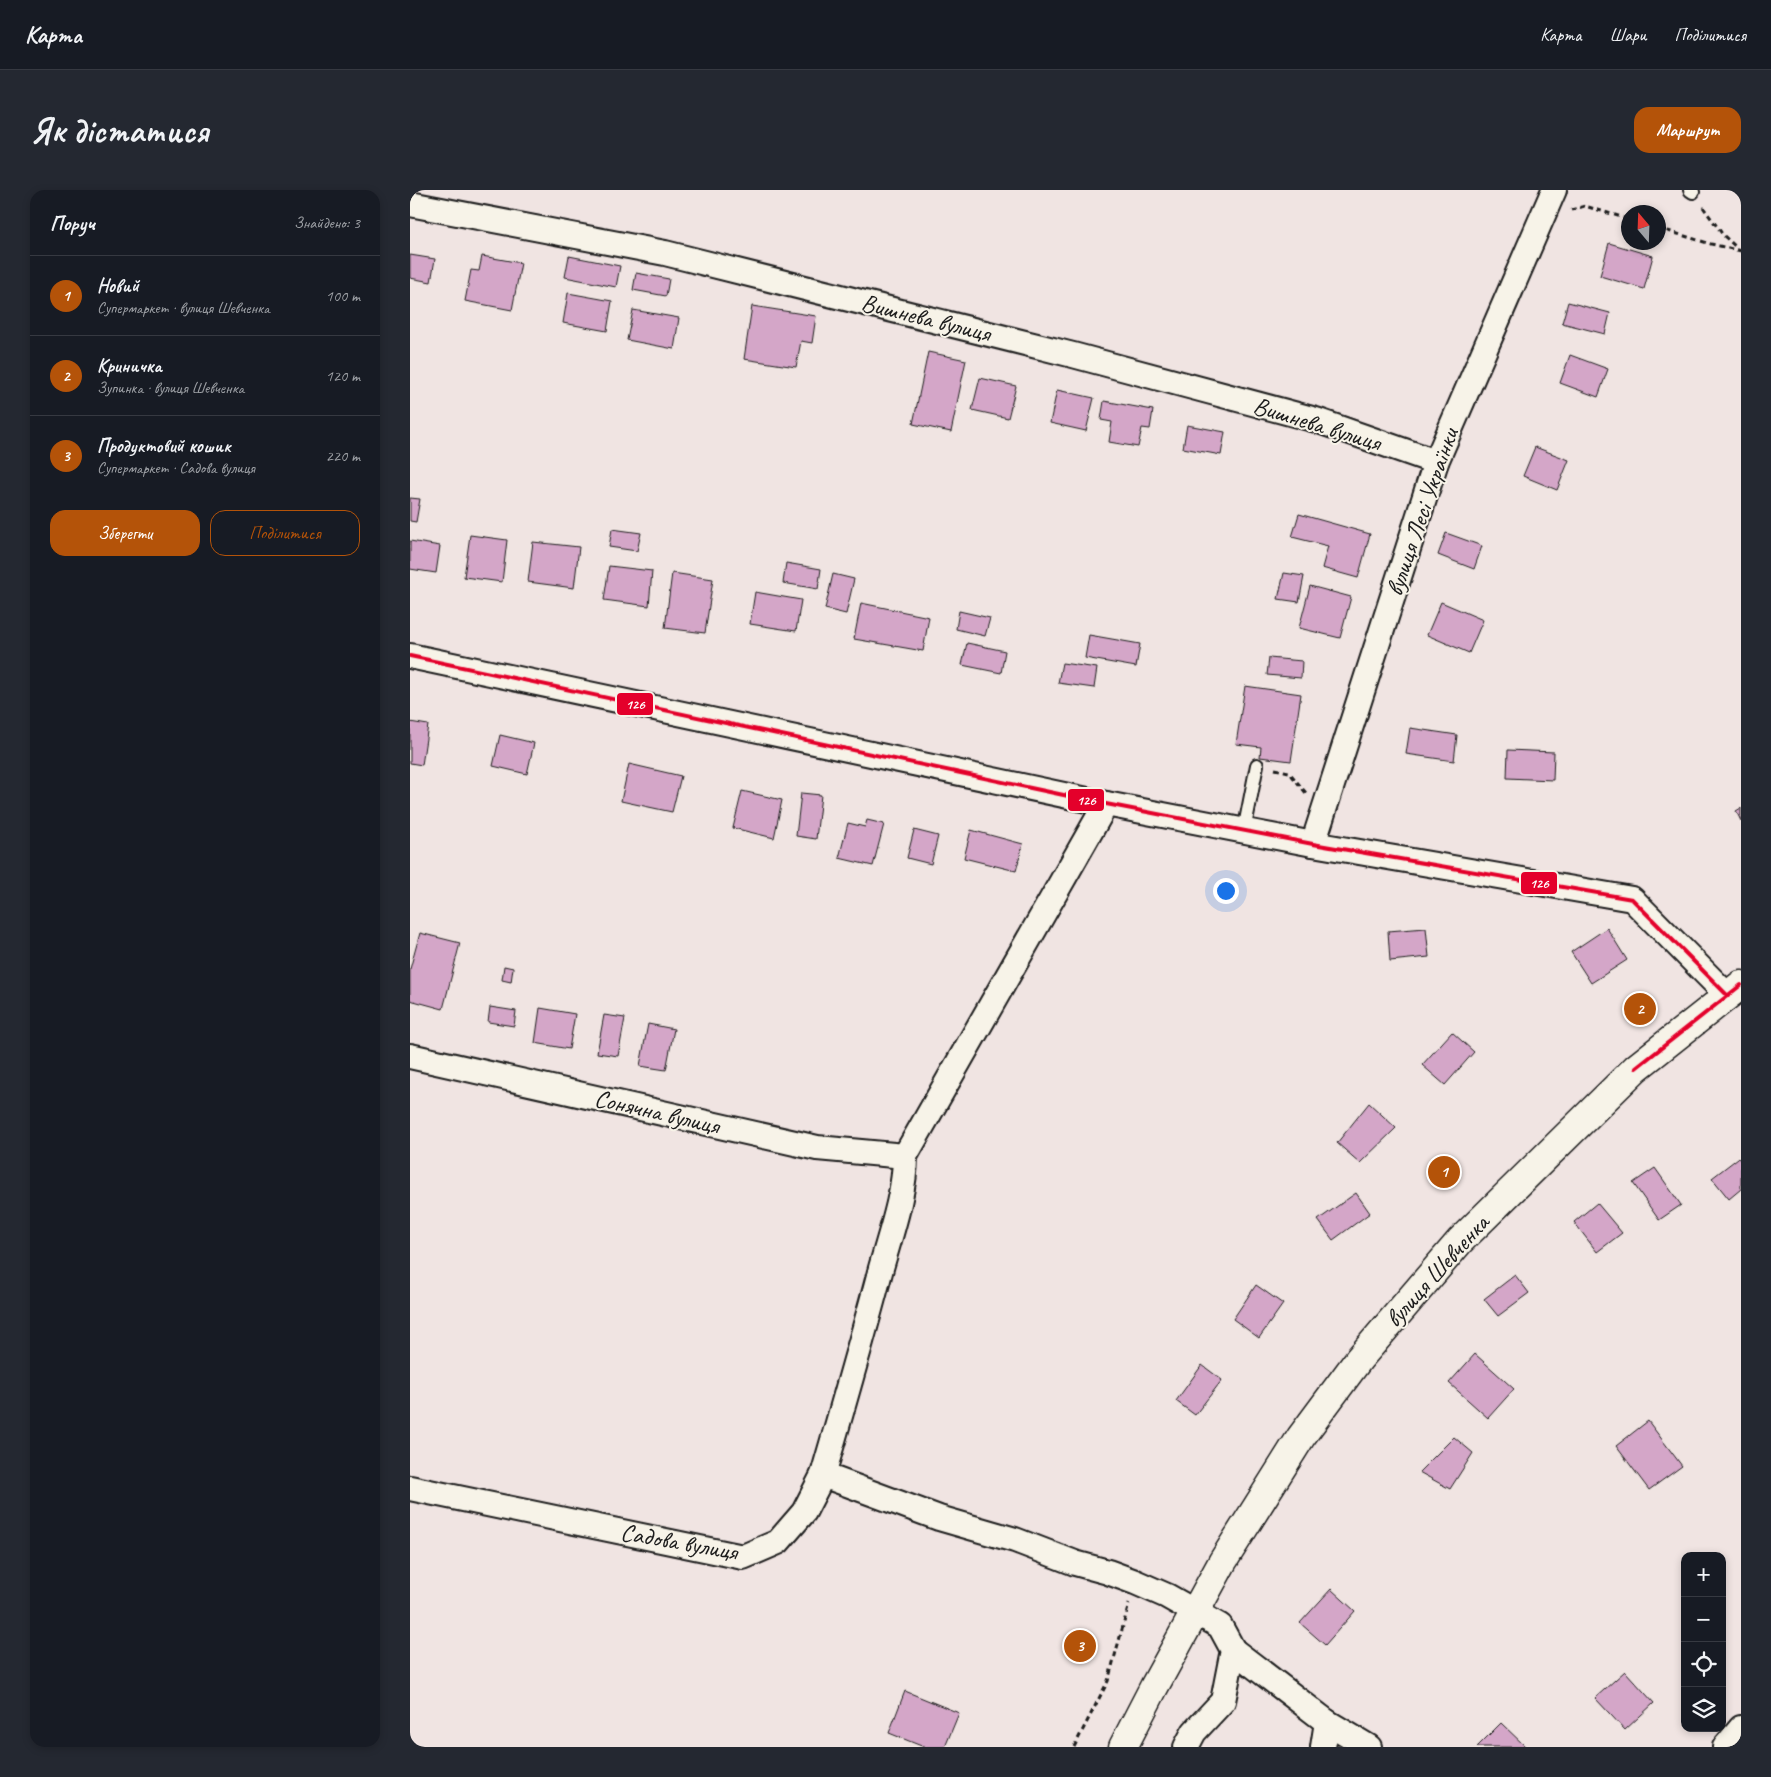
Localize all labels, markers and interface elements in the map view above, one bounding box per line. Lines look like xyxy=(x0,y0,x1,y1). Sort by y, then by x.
text: Карта xyxy=(25,20,82,50)
text: Карта xyxy=(1540,24,1581,46)
text: Шари xyxy=(1609,24,1646,46)
text: Поділитися xyxy=(1674,24,1746,46)
button: Маршрут xyxy=(1634,107,1741,153)
text: Як дістатися xyxy=(30,108,208,153)
north arrow xyxy=(1621,205,1666,250)
text: Поруч xyxy=(50,210,95,236)
text: Знайдено: 3 xyxy=(294,213,360,233)
text: Новий xyxy=(97,274,139,298)
text: 1 xyxy=(62,286,70,306)
text: 100 m xyxy=(326,286,360,306)
street label: Вишнева вулиця xyxy=(858,287,996,350)
text: Супермаркет · вулиця Шевченка xyxy=(97,298,270,318)
text: Криничка xyxy=(97,354,162,378)
text: 2 xyxy=(62,366,70,386)
text: 120 m xyxy=(326,366,360,386)
text: Зупинка · вулиця Шевченка xyxy=(97,378,244,398)
street label: Вишнева вулиця xyxy=(1249,389,1387,459)
street label: вулиця Лесі Українки xyxy=(1378,422,1466,600)
text: Продуктовий кошик xyxy=(97,434,231,458)
text: 3 xyxy=(62,446,70,466)
text: 220 m xyxy=(326,446,360,466)
text: Супермаркет · Садова вулиця xyxy=(97,458,255,478)
button: Зберегти xyxy=(50,510,200,556)
button: Поділитися xyxy=(210,510,360,556)
line badge: 126 xyxy=(616,692,654,716)
text: 126 xyxy=(625,696,646,713)
line badge: 126 xyxy=(1067,788,1105,812)
text: 126 xyxy=(1076,792,1097,809)
line badge: 126 xyxy=(1520,871,1558,895)
text: 126 xyxy=(1529,875,1550,892)
your location xyxy=(1213,878,1239,904)
pin: 2 xyxy=(1624,990,1656,1028)
street label: Сонячна вулиця xyxy=(591,1082,725,1142)
pin: 1 xyxy=(1428,1153,1460,1191)
street label: вулиця Шевченка xyxy=(1378,1206,1498,1334)
street label: Садова вулиця xyxy=(618,1516,742,1568)
map controls xyxy=(1681,1552,1726,1732)
button: + xyxy=(1681,1552,1726,1597)
button: − xyxy=(1681,1597,1726,1642)
pin: 3 xyxy=(1064,1627,1096,1665)
button: locate xyxy=(1681,1642,1726,1687)
button: layers xyxy=(1681,1687,1726,1732)

